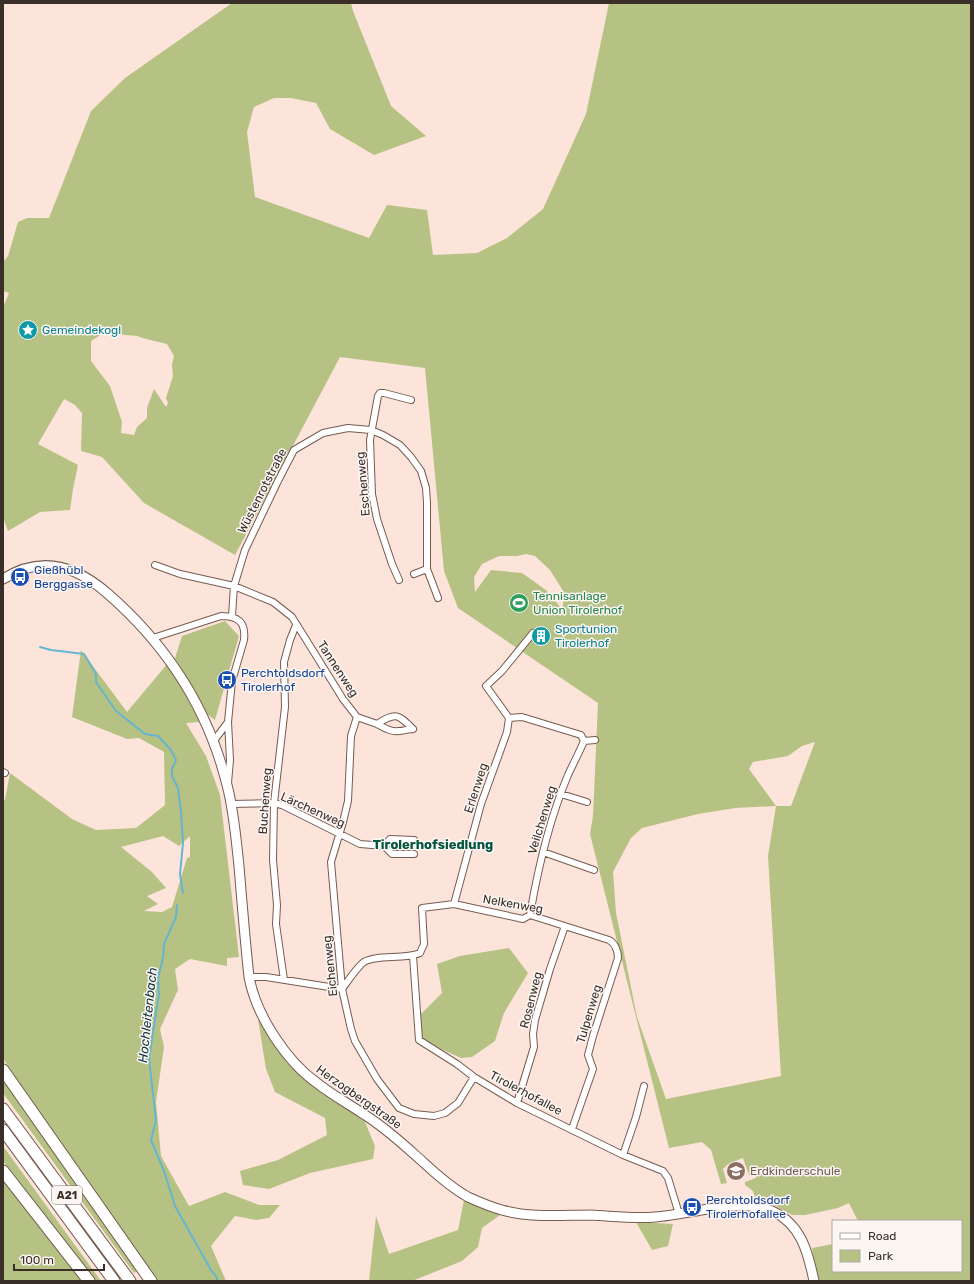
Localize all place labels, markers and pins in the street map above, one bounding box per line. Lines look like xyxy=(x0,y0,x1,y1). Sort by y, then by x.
place icon: Gemeindekogl xyxy=(17,319,39,341)
place label: Gemeindekogl xyxy=(42,323,121,337)
place label: Gießhübl Berggasse xyxy=(34,563,93,591)
bus stop icon: Gießhübl Berggasse xyxy=(9,566,31,588)
place label: Tennisanlage Union Tirolerhof xyxy=(533,589,623,617)
sports icon: Tennisanlage Union Tirolerhof xyxy=(508,592,530,614)
place label: Sportunion Tirolerhof xyxy=(555,622,617,650)
building icon: Sportunion Tirolerhof xyxy=(530,625,552,647)
place label: Perchtoldsdorf Tirolerhof xyxy=(241,666,325,694)
bus stop icon: Perchtoldsdorf Tirolerhof xyxy=(216,669,238,691)
school or university icon: Erdkinderschule xyxy=(725,1160,747,1182)
place label: Erdkinderschule xyxy=(750,1164,841,1178)
place label: Perchtoldsdorf Tirolerhofallee xyxy=(706,1193,790,1221)
bus stop icon: Perchtoldsdorf Tirolerhofallee xyxy=(681,1196,703,1218)

